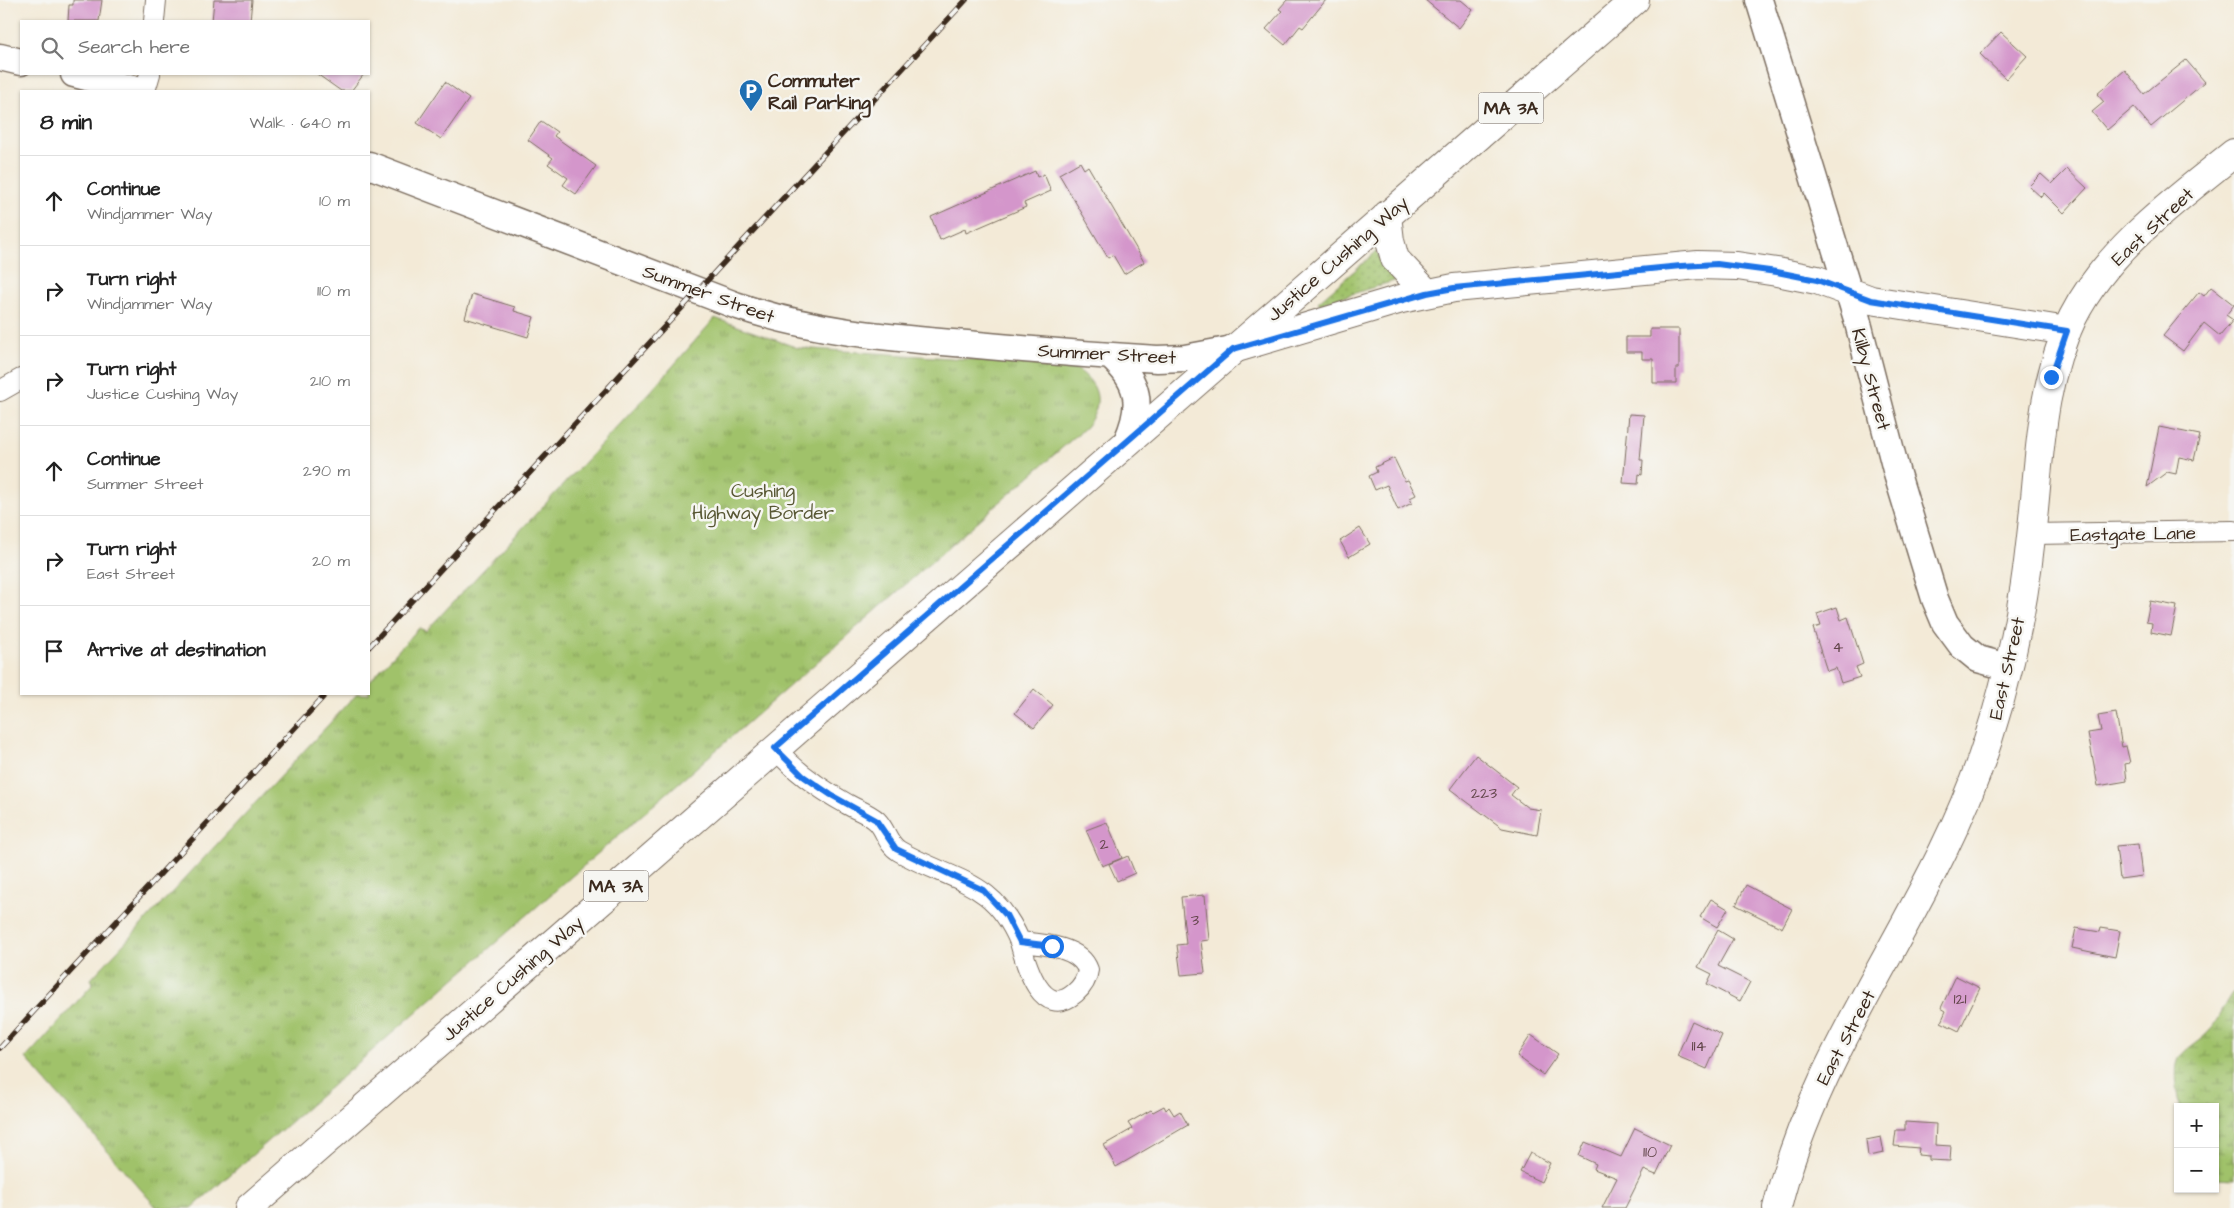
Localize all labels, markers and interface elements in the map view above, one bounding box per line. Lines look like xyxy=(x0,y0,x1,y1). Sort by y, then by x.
search box xyxy=(20,20,370,75)
icon: search xyxy=(38,34,66,62)
text: Search here xyxy=(78,34,190,61)
place label: Commuter Rail Parking xyxy=(768,68,871,118)
parking icon: Commuter Rail Parking xyxy=(738,78,764,112)
road number: MA 3A xyxy=(1478,92,1544,124)
text: 8 min xyxy=(40,108,92,137)
text: Walk · 640 m xyxy=(250,112,350,134)
text: Continue xyxy=(87,176,161,203)
street label: East Street xyxy=(2106,181,2201,273)
icon: ahead xyxy=(40,187,68,215)
text: 10 m xyxy=(319,190,350,212)
street label: Justice Cushing Way xyxy=(1261,190,1416,329)
text: Windjammer Way xyxy=(87,203,212,225)
street label: Summer Street xyxy=(639,258,778,331)
text: Turn right xyxy=(87,266,176,293)
icon: right xyxy=(40,277,68,305)
text: 110 m xyxy=(317,280,350,302)
text: Windjammer Way xyxy=(87,293,212,315)
street label: Kilby Street xyxy=(1843,325,1897,434)
street label: Summer Street xyxy=(1037,337,1177,372)
text: Turn right xyxy=(87,356,176,383)
route end xyxy=(2040,366,2063,389)
icon: right xyxy=(40,367,68,395)
text: 210 m xyxy=(310,370,350,392)
text: Justice Cushing Way xyxy=(87,383,238,405)
text: Continue xyxy=(87,446,161,473)
icon: ahead xyxy=(40,457,68,485)
text: 290 m xyxy=(303,460,350,482)
text: Summer Street xyxy=(87,473,204,495)
park label: Cushing Highway Border xyxy=(692,478,834,528)
street label: Eastgate Lane xyxy=(2070,520,2196,550)
text: Turn right xyxy=(87,536,176,563)
icon: right xyxy=(40,547,68,575)
text: 20 m xyxy=(312,550,350,572)
text: East Street xyxy=(87,563,175,585)
street label: East Street xyxy=(1983,614,2032,722)
house number: 4 xyxy=(1833,636,1844,658)
icon: arrive xyxy=(40,637,68,665)
text: Arrive at destination xyxy=(87,637,266,664)
house number: 223 xyxy=(1471,782,1497,804)
house number: 2 xyxy=(1099,833,1109,855)
road number: MA 3A xyxy=(584,870,648,901)
house number: 3 xyxy=(1191,909,1199,931)
street label: Justice Cushing Way xyxy=(436,910,591,1049)
route start xyxy=(1041,935,1064,958)
street label: East Street xyxy=(1810,985,1883,1090)
house number: 121 xyxy=(1953,988,1967,1010)
house number: 114 xyxy=(1692,1035,1707,1057)
map controls xyxy=(2174,1103,2219,1193)
button: + xyxy=(2174,1103,2219,1148)
house number: 110 xyxy=(1643,1141,1657,1163)
button: − xyxy=(2174,1148,2219,1193)

